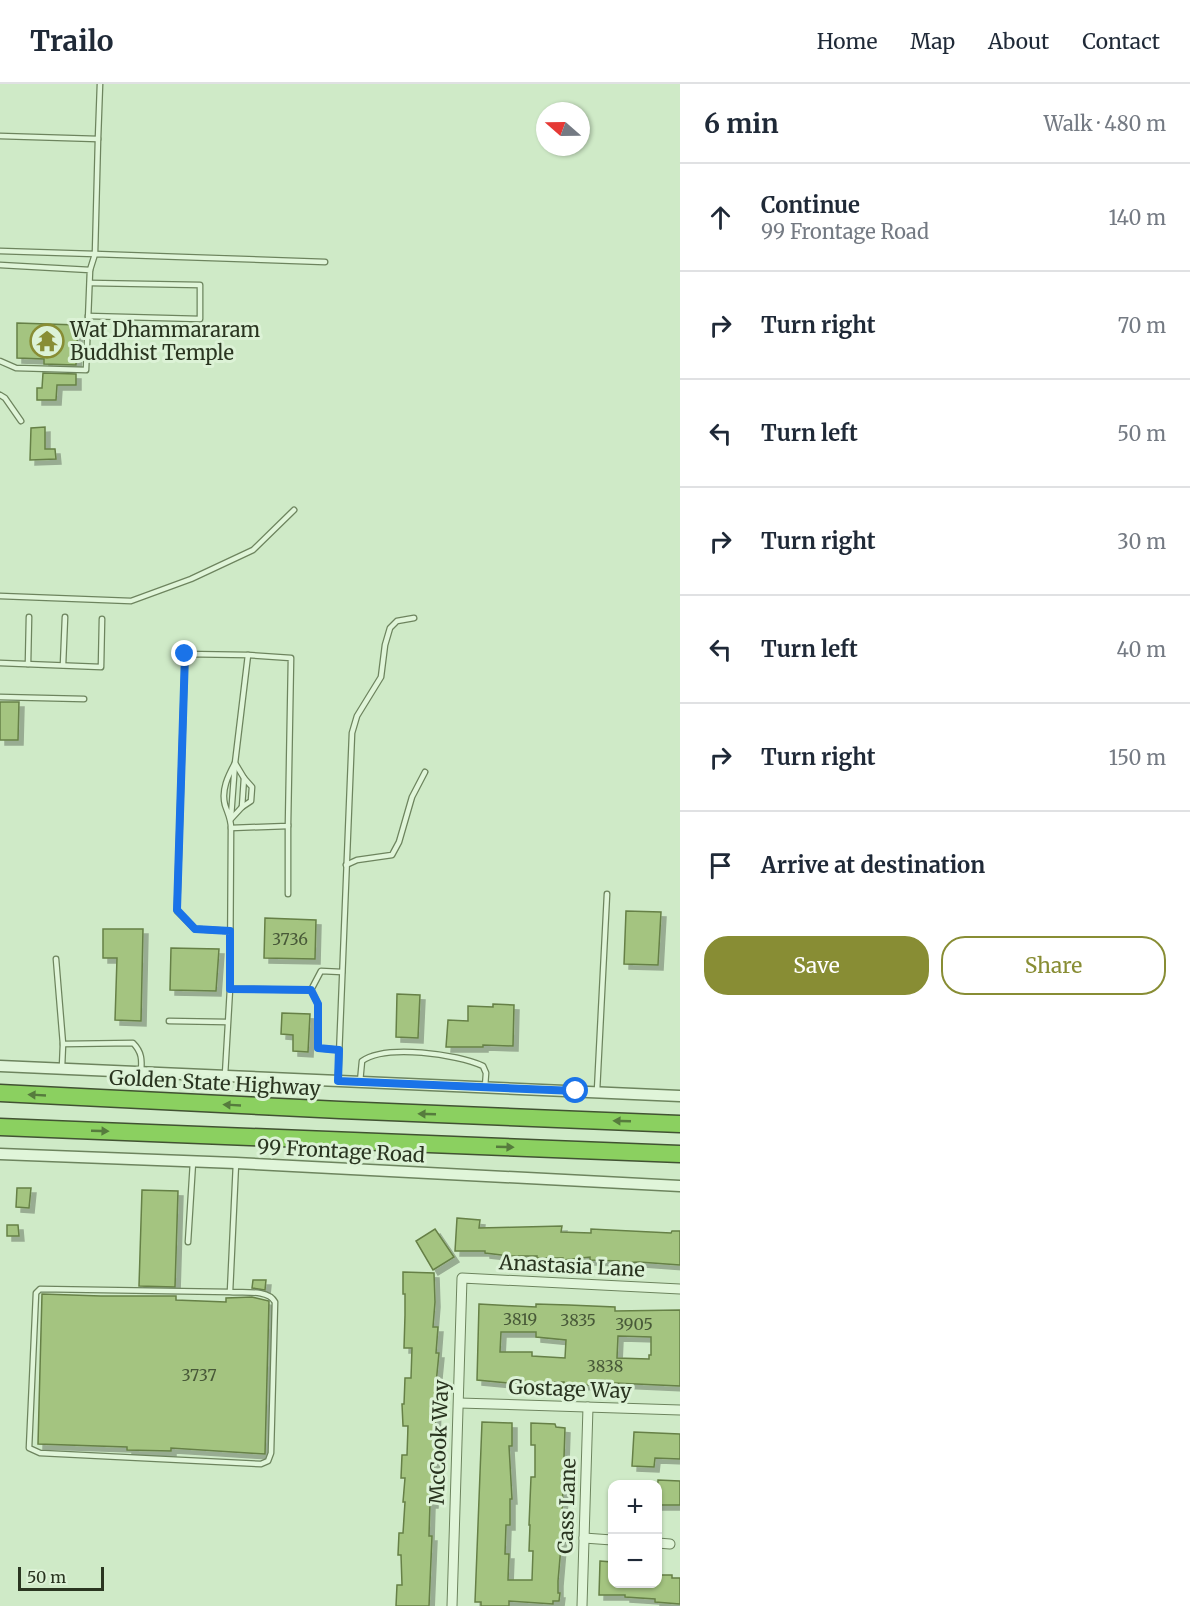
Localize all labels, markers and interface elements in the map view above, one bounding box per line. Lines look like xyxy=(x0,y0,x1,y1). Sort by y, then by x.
text: Trailo xyxy=(30,23,114,59)
text: Home xyxy=(817,28,877,55)
text: Map xyxy=(910,28,955,55)
text: About xyxy=(988,28,1049,55)
text: Contact xyxy=(1082,28,1160,55)
north arrow xyxy=(536,102,590,156)
text: 6 min xyxy=(704,107,779,140)
text: Walk · 480 m xyxy=(1044,111,1166,136)
text: Continue xyxy=(761,191,860,219)
icon: ahead xyxy=(704,201,737,234)
text: 140 m xyxy=(1109,205,1166,230)
text: 99 Frontage Road xyxy=(761,219,929,244)
icon: right xyxy=(704,309,737,342)
text: Turn right xyxy=(761,311,875,339)
text: 70 m xyxy=(1118,313,1166,338)
place label: Wat Dhammararam Buddhist Temple xyxy=(69,317,260,365)
temple icon: Wat Dhammararam Buddhist Temple xyxy=(29,323,65,359)
icon: left xyxy=(704,417,737,450)
text: Turn left xyxy=(761,419,858,447)
text: 50 m xyxy=(1117,421,1166,446)
icon: right xyxy=(704,525,737,558)
text: Turn right xyxy=(761,527,875,555)
text: 30 m xyxy=(1117,529,1166,554)
icon: left xyxy=(704,633,737,666)
text: Turn left xyxy=(761,635,858,663)
text: 40 m xyxy=(1116,637,1166,662)
route end xyxy=(171,640,197,666)
icon: right xyxy=(704,741,737,774)
text: Turn right xyxy=(761,743,875,771)
text: 150 m xyxy=(1109,745,1166,770)
icon: arrive xyxy=(704,849,737,882)
text: Arrive at destination xyxy=(761,851,985,879)
house number: 3736 xyxy=(272,929,308,949)
button: Save xyxy=(704,936,929,995)
button: Share xyxy=(941,936,1166,995)
street label: Golden State Highway xyxy=(109,1064,322,1101)
route start xyxy=(562,1077,588,1103)
one-way arrow xyxy=(28,1090,47,1100)
one-way arrow xyxy=(222,1100,241,1109)
one-way arrow xyxy=(417,1109,436,1118)
one-way arrow xyxy=(612,1117,631,1126)
one-way arrow xyxy=(91,1126,110,1135)
street label: 99 Frontage Road xyxy=(257,1134,426,1167)
one-way arrow xyxy=(496,1142,515,1151)
street label: Anastasia Lane xyxy=(498,1249,645,1282)
house number: 3819 xyxy=(503,1309,537,1329)
house number: 3835 xyxy=(560,1310,596,1330)
house number: 3905 xyxy=(615,1314,653,1334)
house number: 3838 xyxy=(587,1356,623,1376)
house number: 3737 xyxy=(181,1365,217,1385)
street label: Gostage Way xyxy=(508,1374,632,1403)
street label: McCook Way xyxy=(424,1379,453,1505)
street label: Cass Lane xyxy=(552,1458,581,1554)
map controls xyxy=(608,1480,662,1588)
button: + xyxy=(608,1480,662,1534)
button: − xyxy=(608,1534,662,1588)
scale bar xyxy=(18,1564,104,1592)
text: 50 m xyxy=(27,1567,66,1587)

